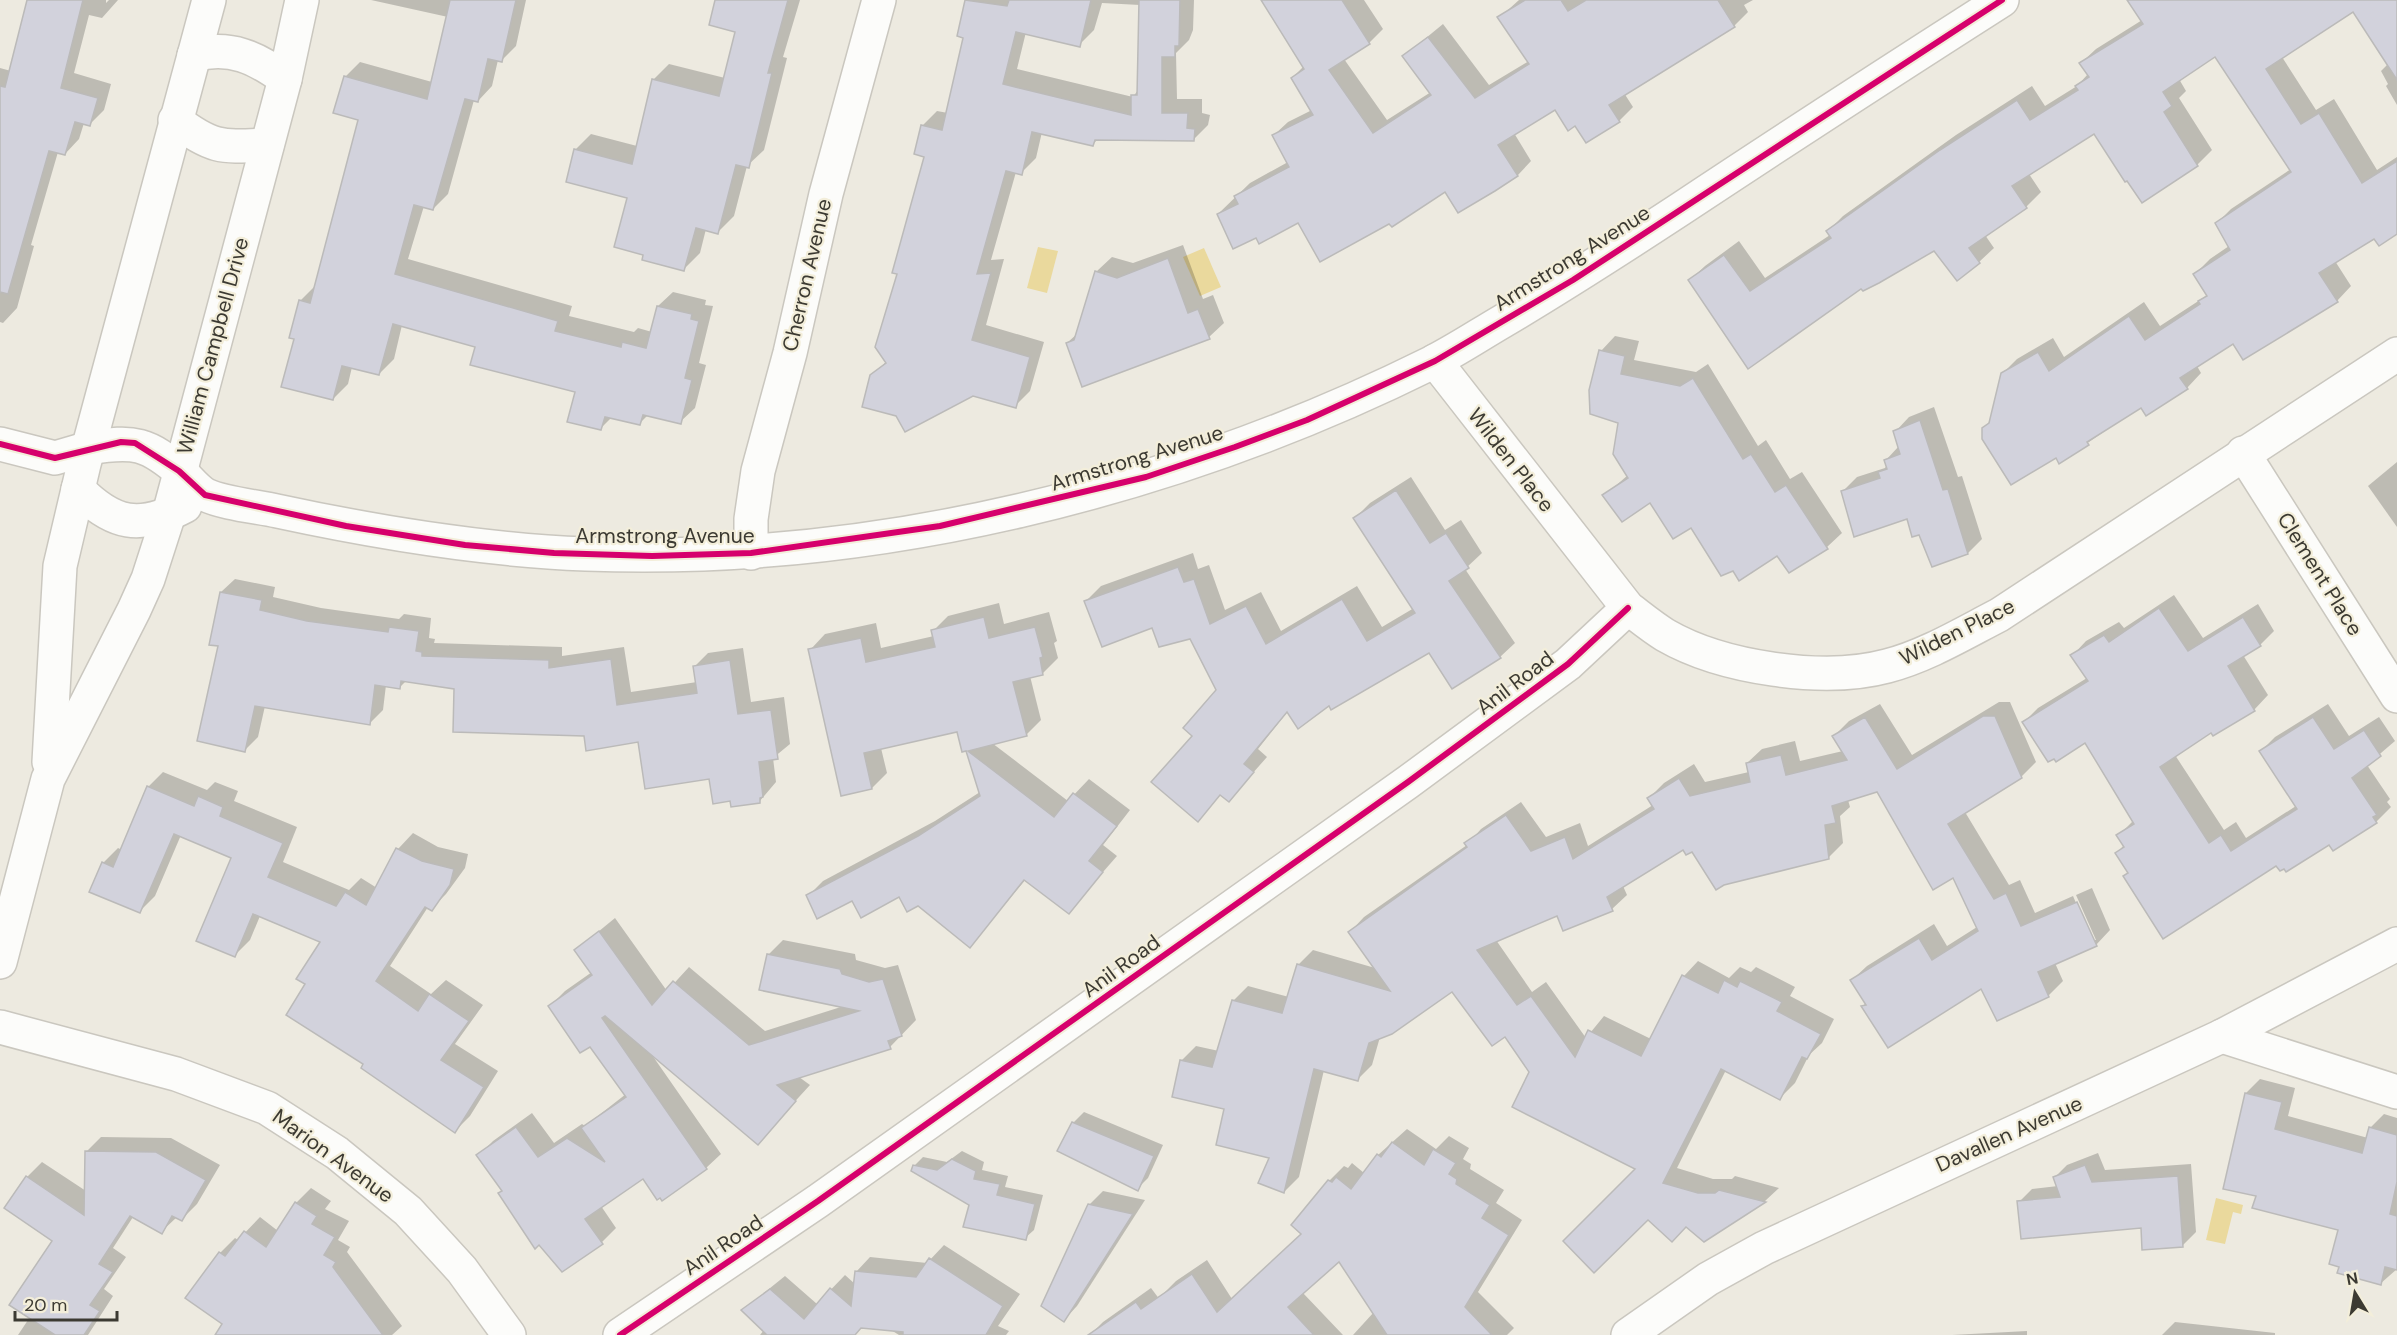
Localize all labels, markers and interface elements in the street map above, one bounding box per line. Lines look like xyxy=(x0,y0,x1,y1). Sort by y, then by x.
street label: Cherron Avenue xyxy=(776,196,838,354)
street label: Armstrong Avenue xyxy=(1489,199,1655,317)
street label: William Campbell Drive xyxy=(171,234,255,458)
street label: Wilden Place xyxy=(1461,402,1561,518)
street label: Armstrong Avenue xyxy=(1047,418,1227,498)
street label: Clement Place xyxy=(2271,507,2369,641)
street label: Armstrong Avenue xyxy=(575,522,755,550)
street label: Wilden Place xyxy=(1895,592,2019,672)
street label: Anil Road xyxy=(1471,645,1559,721)
street label: Anil Road xyxy=(1076,928,1166,1004)
street label: Davallen Avenue xyxy=(1931,1089,2087,1179)
street label: Marion Avenue xyxy=(267,1103,399,1209)
street label: Anil Road xyxy=(678,1208,768,1282)
north arrow xyxy=(2325,1263,2385,1323)
text: N xyxy=(2345,1267,2360,1290)
scale bar xyxy=(15,1284,117,1322)
text: 20 m xyxy=(24,1293,67,1317)

